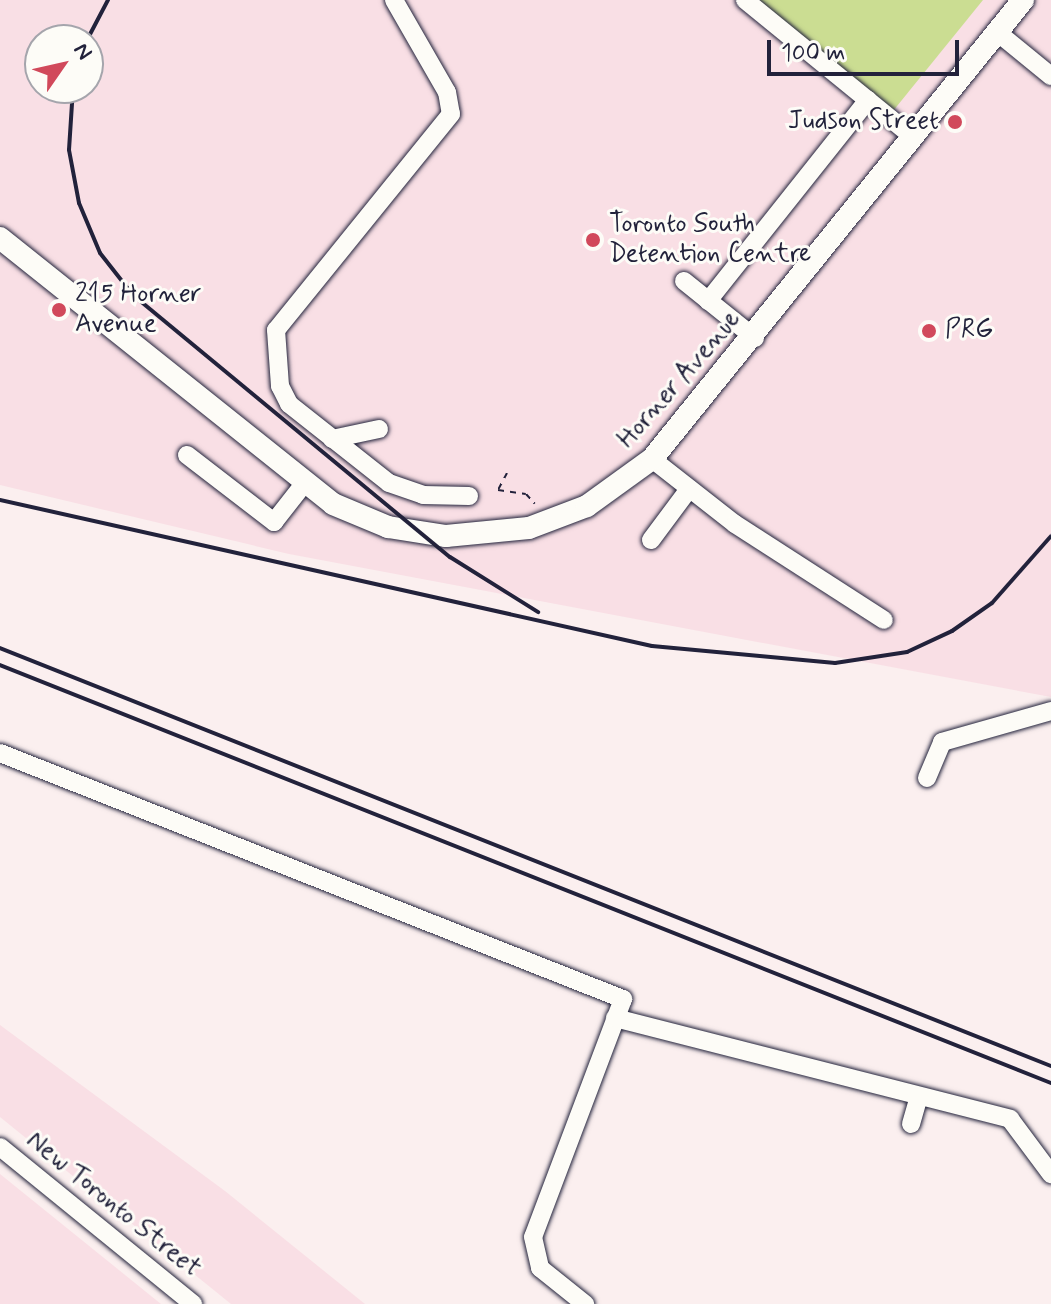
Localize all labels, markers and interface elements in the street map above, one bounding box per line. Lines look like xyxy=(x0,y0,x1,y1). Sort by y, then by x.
north arrow xyxy=(24,24,104,104)
scale bar xyxy=(771,24,963,74)
text: N xyxy=(67,38,98,66)
text: 100 m xyxy=(781,38,845,69)
place label: Judson Street xyxy=(784,106,939,138)
marker: Judson Street xyxy=(946,113,964,131)
place label: Toronto South Detention Centre xyxy=(609,209,808,270)
marker: Toronto South Detention Centre xyxy=(584,231,602,249)
place label: 215 Horner Avenue xyxy=(75,279,202,340)
marker: 215 Horner Avenue xyxy=(50,301,68,319)
street label: Horner Avenue xyxy=(613,306,747,454)
place label: PRG xyxy=(945,315,993,347)
marker: PRG xyxy=(920,322,938,340)
street label: New Toronto Street xyxy=(21,1126,205,1284)

